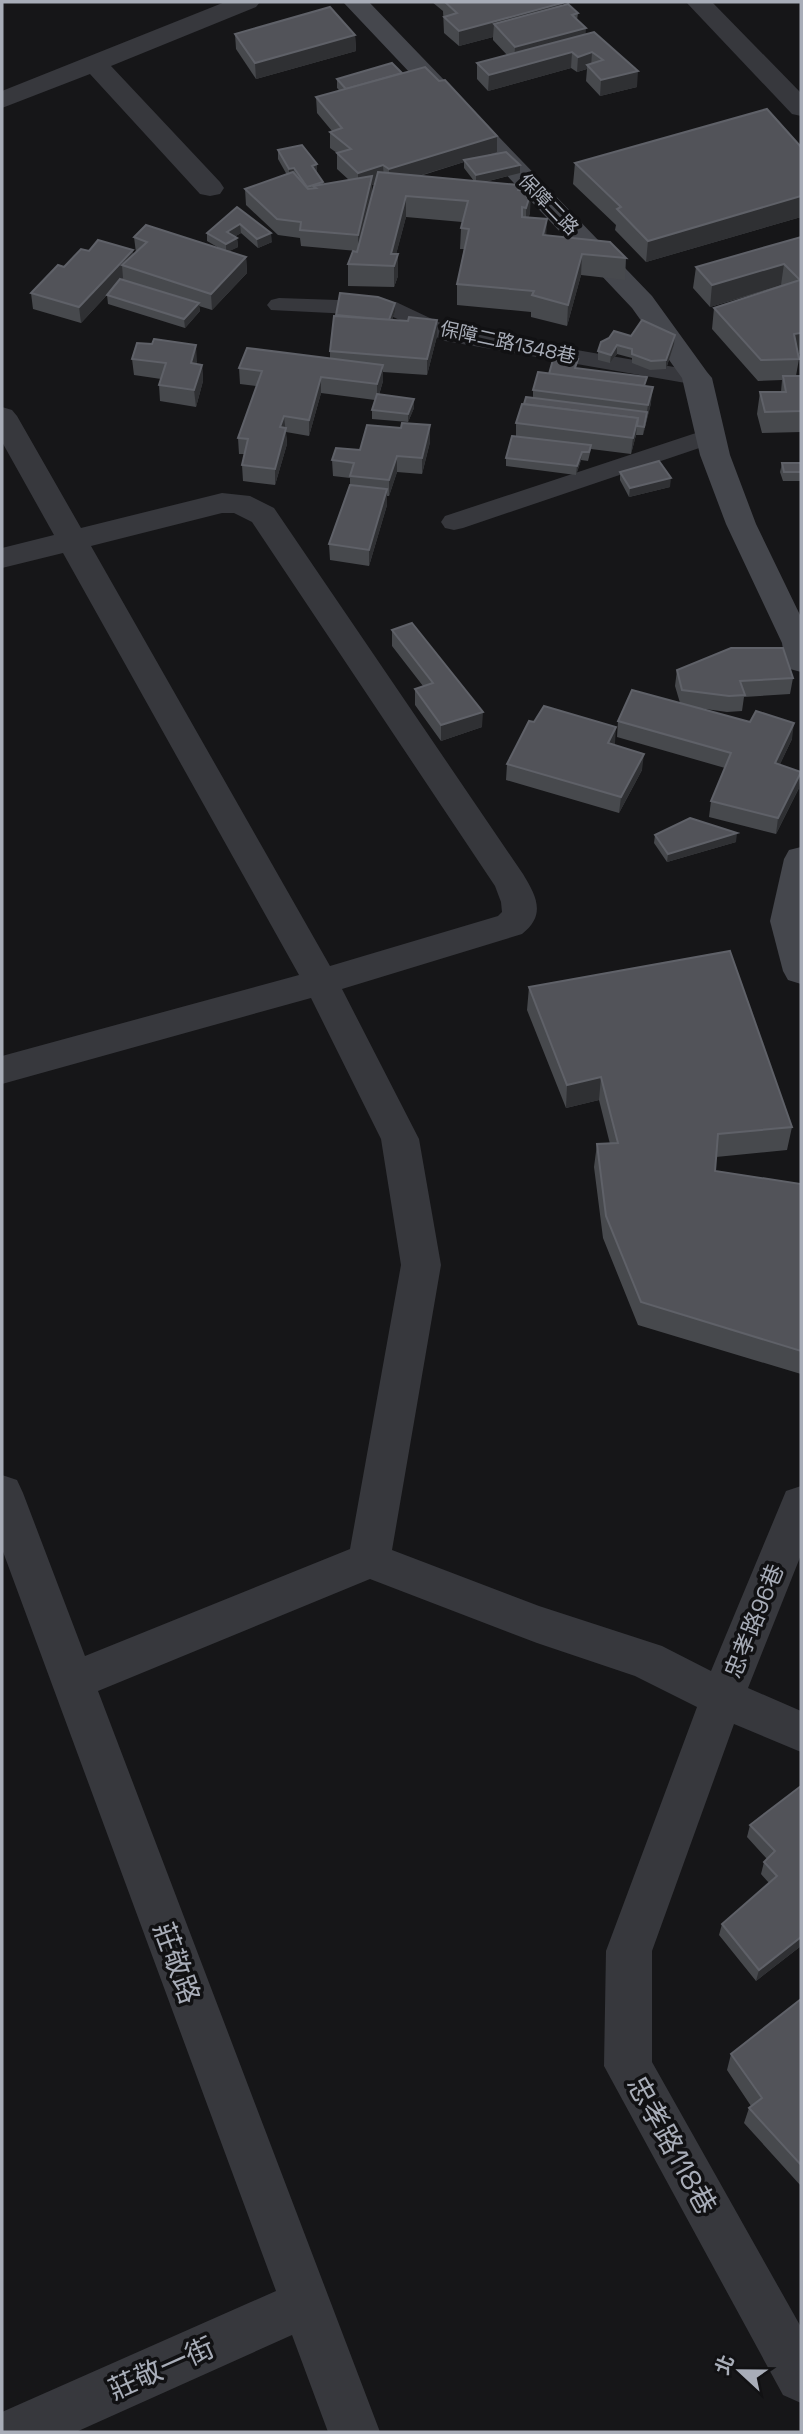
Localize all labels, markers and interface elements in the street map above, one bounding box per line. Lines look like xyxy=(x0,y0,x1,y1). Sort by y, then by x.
street label: 保障二路 xyxy=(513,168,584,240)
street label: 保障二路1348巷 xyxy=(438,316,578,369)
street label: 忠孝路96巷 xyxy=(718,1560,790,1682)
street label: 莊敬路 xyxy=(146,1917,208,2009)
street label: 忠孝路118巷 xyxy=(619,2069,725,2221)
street label: 莊敬一街 xyxy=(103,2329,219,2407)
north arrow xyxy=(705,2336,775,2406)
text: 北 xyxy=(710,2351,740,2378)

